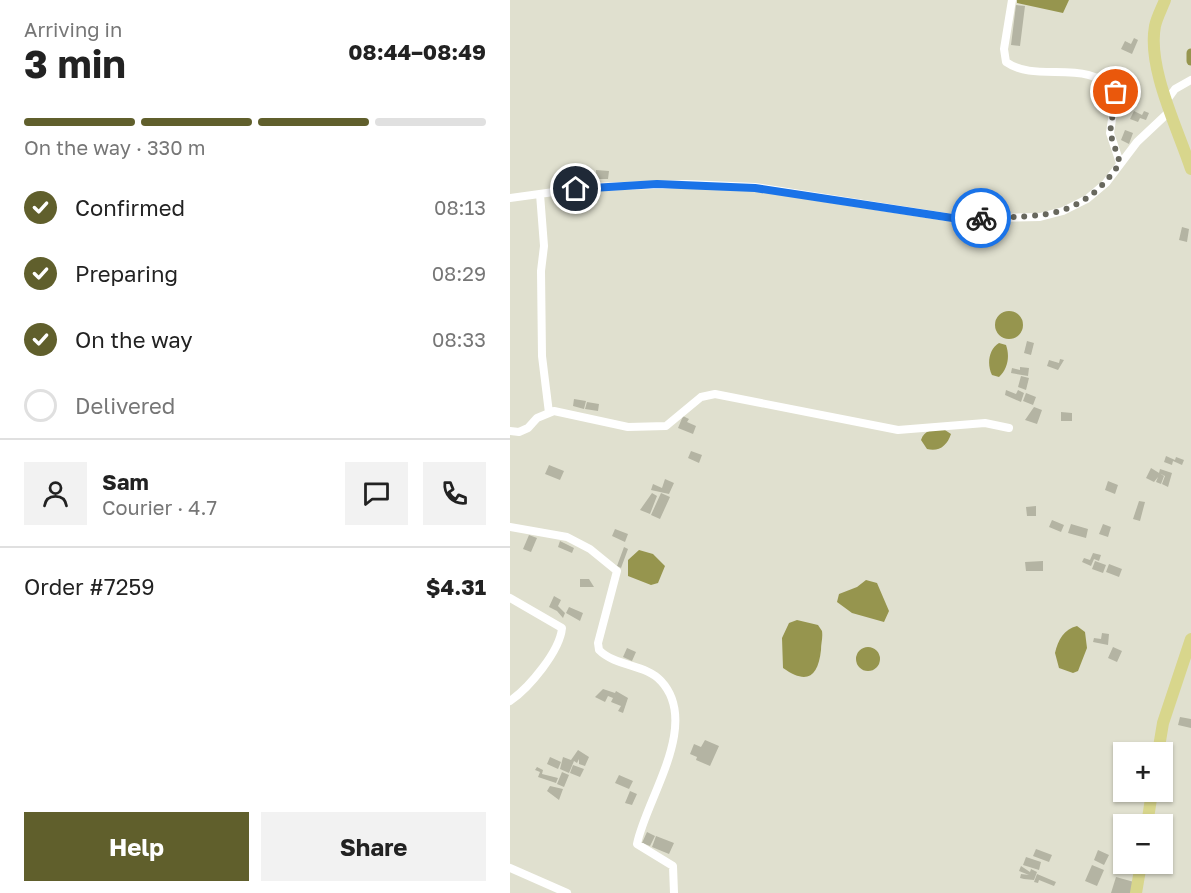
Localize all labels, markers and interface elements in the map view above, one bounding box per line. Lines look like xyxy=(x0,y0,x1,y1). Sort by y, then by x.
text: Arriving in xyxy=(24,17,122,41)
text: 08:44–08:49 xyxy=(348,38,486,65)
text: 3 min xyxy=(24,40,126,87)
pin xyxy=(1090,66,1141,117)
icon: bag xyxy=(1099,75,1132,108)
text: On the way · 330 m xyxy=(24,135,205,159)
pin xyxy=(550,163,601,214)
icon: home xyxy=(559,172,592,205)
courier xyxy=(951,188,1011,248)
icon: check xyxy=(24,191,57,224)
text: Confirmed xyxy=(75,194,185,221)
text: 08:13 xyxy=(434,195,486,219)
icon: bike xyxy=(965,202,998,235)
icon: check xyxy=(24,257,57,290)
text: Preparing xyxy=(75,260,178,287)
text: 08:29 xyxy=(432,261,486,285)
icon: check xyxy=(24,323,57,356)
text: On the way xyxy=(75,326,193,353)
text: 08:33 xyxy=(432,327,486,351)
text: Delivered xyxy=(75,392,175,419)
button: person xyxy=(24,462,87,525)
button: chat xyxy=(345,462,408,525)
button: phone xyxy=(423,462,486,525)
text: Sam xyxy=(102,468,149,495)
text: Courier · 4.7 xyxy=(102,495,217,519)
text: Order #7259 xyxy=(24,573,154,600)
text: $4.31 xyxy=(426,573,486,600)
map controls xyxy=(1113,742,1173,874)
button: + xyxy=(1113,742,1173,802)
button: Help xyxy=(24,812,249,881)
button: Share xyxy=(261,812,486,881)
button: − xyxy=(1113,814,1173,874)

